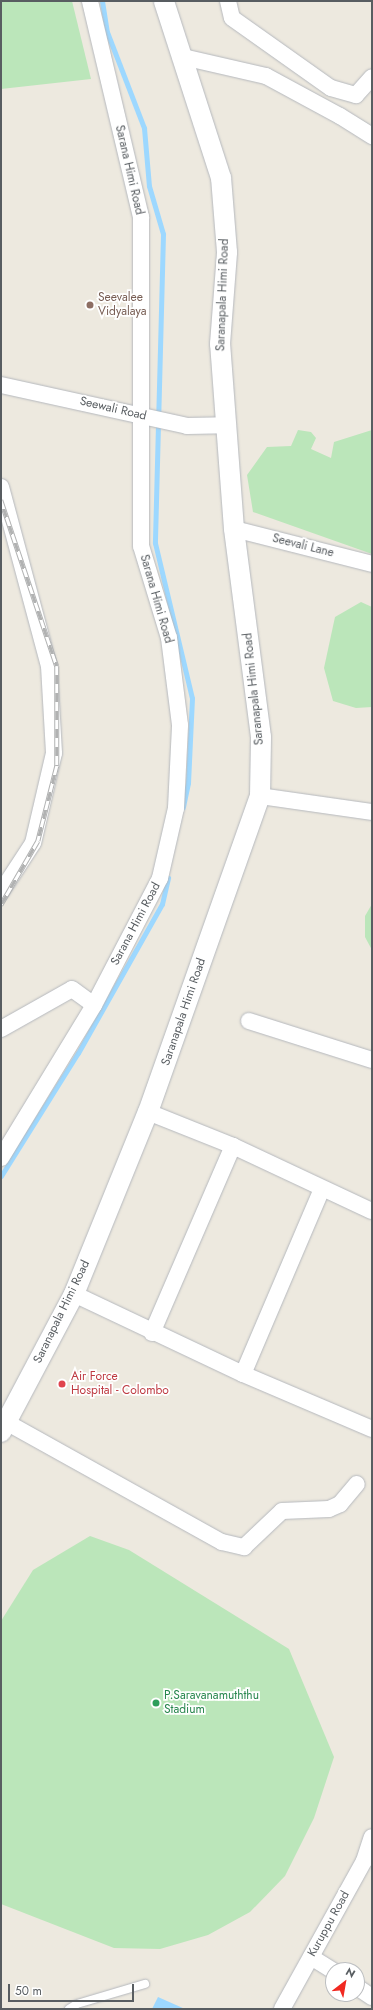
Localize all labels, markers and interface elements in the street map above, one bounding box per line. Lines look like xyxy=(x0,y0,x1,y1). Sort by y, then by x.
street label: Sarana Himi Road xyxy=(112,124,146,216)
street label: Saranapala Himi Road xyxy=(214,238,232,352)
place label: Seevalee Vidyalaya xyxy=(98,291,146,319)
marker: Seevalee Vidyalaya xyxy=(85,300,95,310)
street label: Seewali Road xyxy=(78,394,148,424)
street label: Seevali Lane xyxy=(271,531,335,561)
street label: Sarana Himi Road xyxy=(136,553,176,645)
street label: Saranapala Himi Road xyxy=(241,632,267,746)
street label: Sarana Himi Road xyxy=(108,880,164,968)
street label: Saranapala Himi Road xyxy=(159,956,209,1068)
street label: Saranapala Himi Road xyxy=(31,1258,93,1366)
place label: Air Force Hospital - Colombo xyxy=(71,1370,169,1398)
marker: Air Force Hospital - Colombo xyxy=(56,1378,68,1390)
place label: P.Saravanamuththu Stadium xyxy=(164,1689,259,1717)
marker: P.Saravanamuththu Stadium xyxy=(151,1698,161,1708)
street label: Kuruppu Road xyxy=(305,1889,353,1959)
north arrow xyxy=(325,1962,365,2002)
text: N xyxy=(343,1963,359,1982)
scale bar xyxy=(10,1976,136,2002)
text: 50 m xyxy=(15,1982,42,2000)

